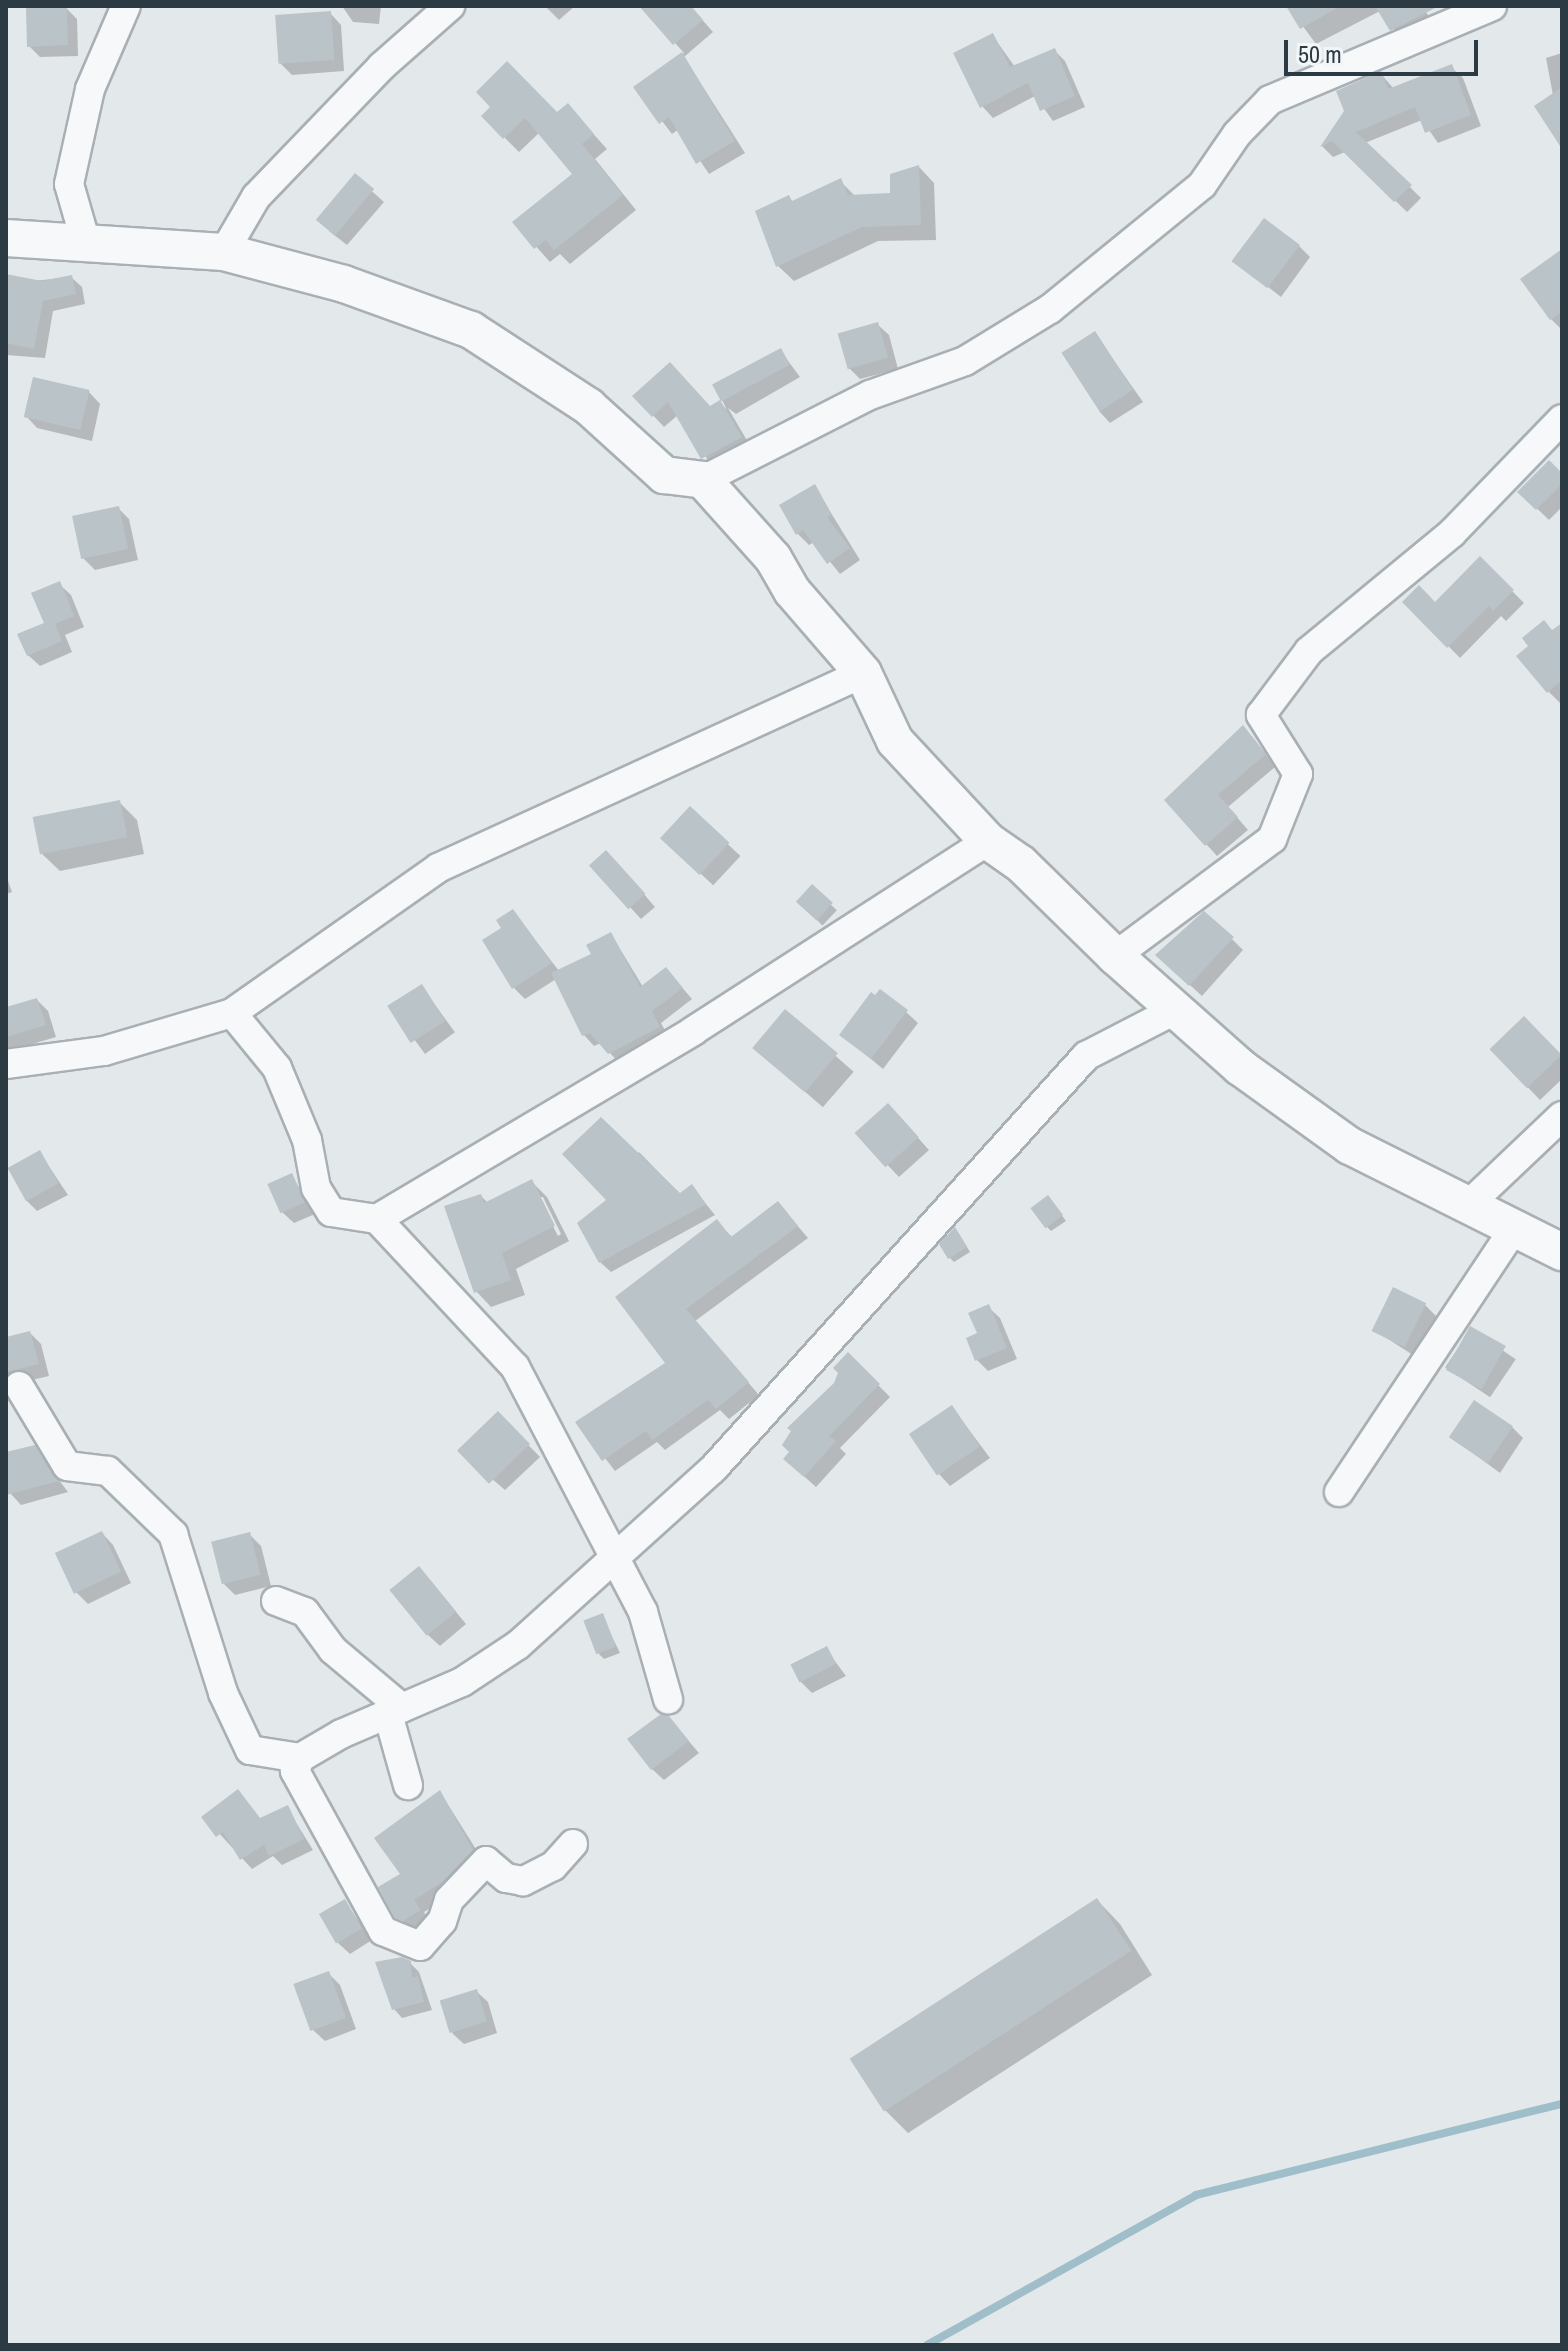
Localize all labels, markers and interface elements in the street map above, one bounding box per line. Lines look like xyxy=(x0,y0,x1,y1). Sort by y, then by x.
scale bar xyxy=(1288,24,1482,74)
text: 50 m xyxy=(1298,38,1342,70)

